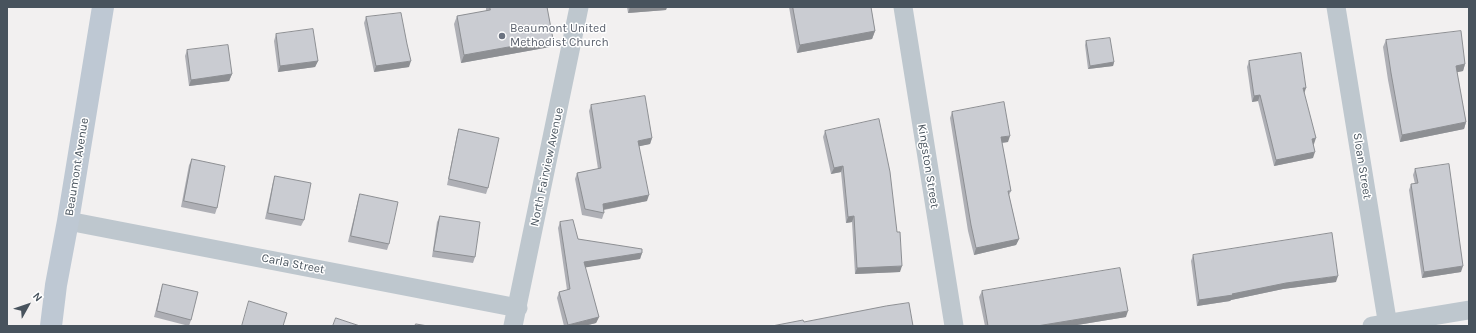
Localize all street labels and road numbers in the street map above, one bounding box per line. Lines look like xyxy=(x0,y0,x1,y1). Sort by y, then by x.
street label: North Fairview Avenue xyxy=(527,106,567,228)
street label: Beaumont Avenue xyxy=(62,117,92,217)
street label: Kingston Street xyxy=(914,123,942,209)
street label: Sloan Street xyxy=(1350,132,1374,200)
street label: Carla Street xyxy=(260,251,326,277)

